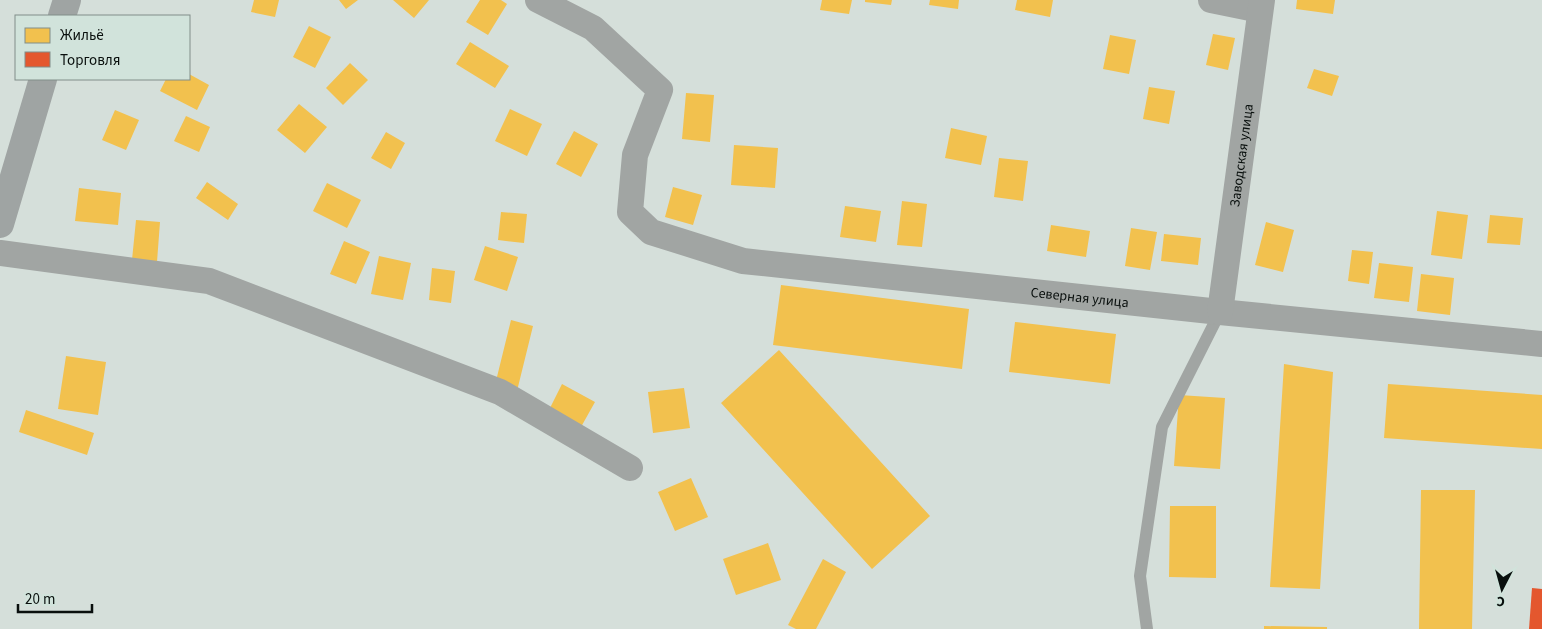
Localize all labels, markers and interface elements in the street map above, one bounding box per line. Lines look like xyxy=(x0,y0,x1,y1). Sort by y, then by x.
legend xyxy=(15,15,190,80)
text: Жильё xyxy=(60,25,104,46)
text: Торговля xyxy=(60,50,120,71)
street label: Заводская улица xyxy=(1225,103,1259,208)
street label: Северная улица xyxy=(1030,283,1130,313)
north arrow xyxy=(1477,564,1527,614)
scale bar xyxy=(18,582,91,614)
text: 20 m xyxy=(25,589,55,610)
text: С xyxy=(1496,591,1506,611)

